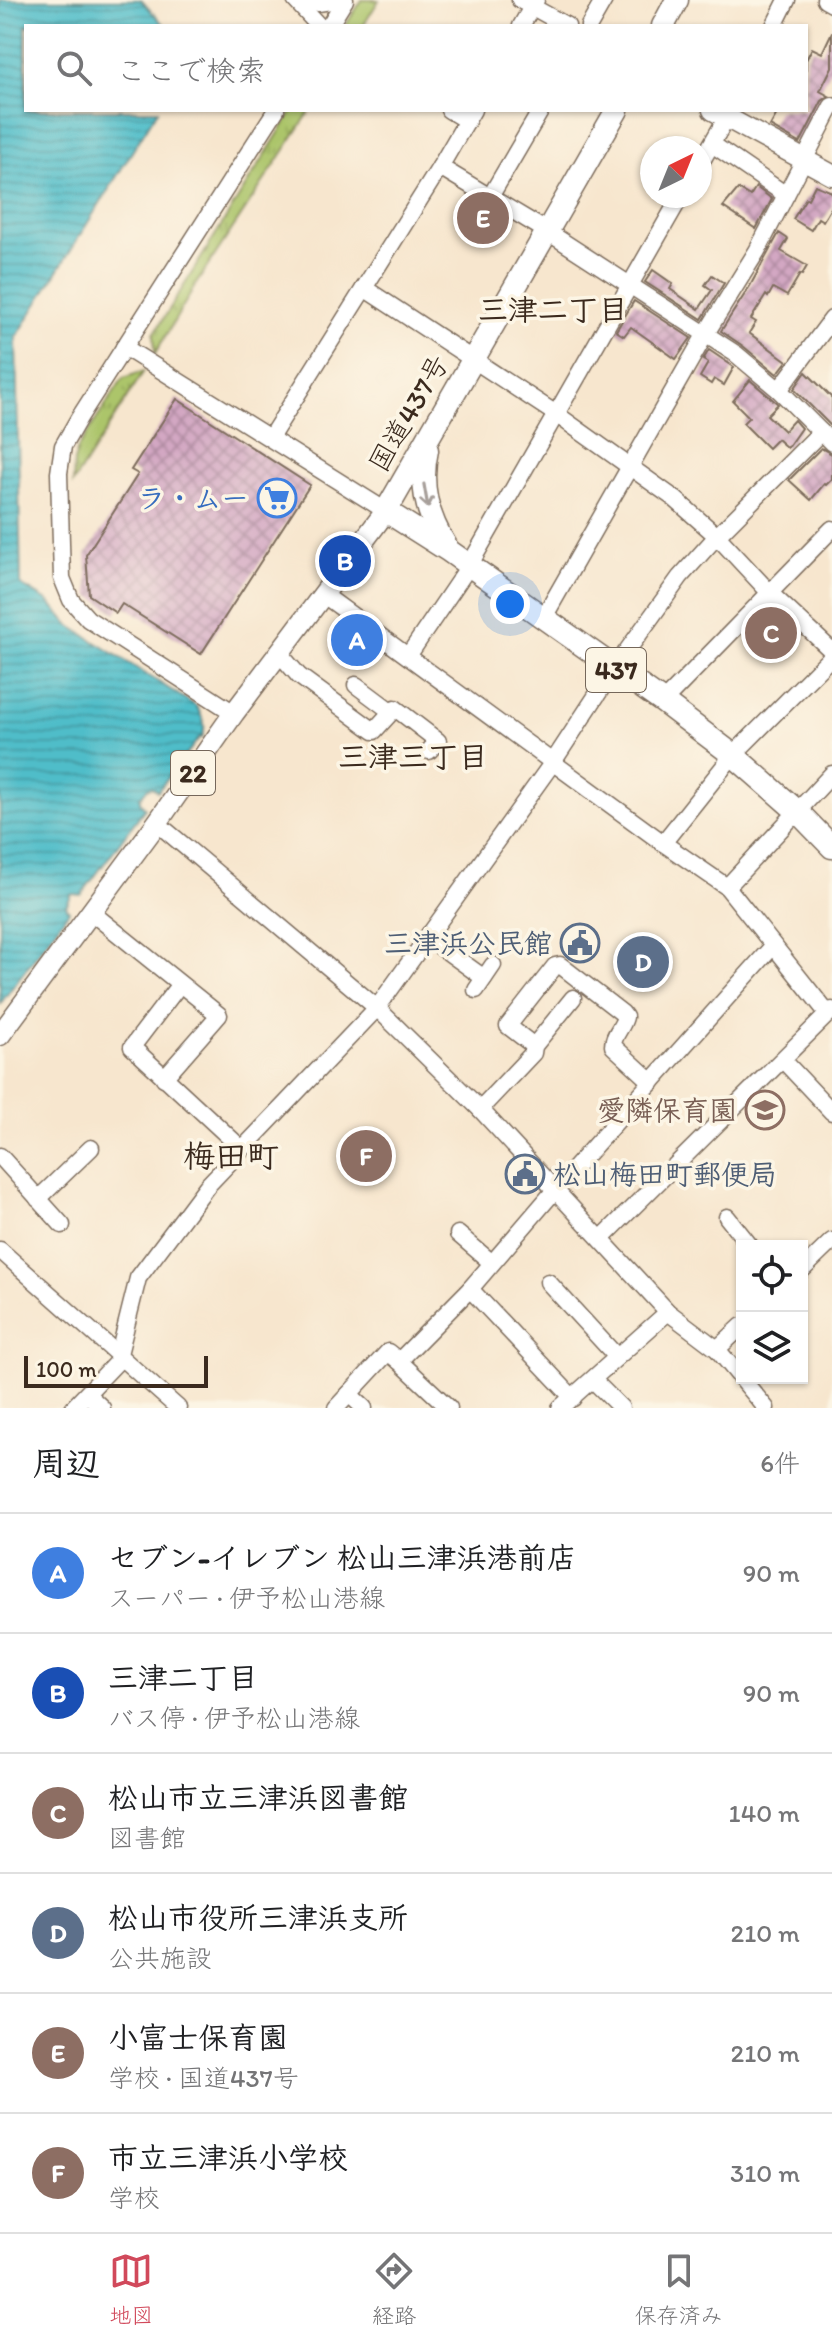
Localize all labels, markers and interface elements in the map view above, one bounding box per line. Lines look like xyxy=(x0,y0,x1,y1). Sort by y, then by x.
search box xyxy=(24,24,808,112)
icon: search xyxy=(52,46,96,90)
text: ここで検索 xyxy=(116,52,266,89)
north arrow xyxy=(640,136,712,208)
pin: E xyxy=(457,188,509,248)
district label: 三津二丁目 xyxy=(478,291,628,328)
street label: 国道437号 xyxy=(361,348,455,478)
supermarket icon: ラ・ムー xyxy=(256,477,298,519)
place label: ラ・ムー xyxy=(138,481,249,515)
one-way arrow xyxy=(420,483,435,509)
pin: B xyxy=(319,531,371,591)
your location xyxy=(490,584,530,624)
pin: C xyxy=(745,603,797,663)
pin: A xyxy=(331,610,383,670)
road number: 437 xyxy=(586,648,646,692)
district label: 三津三丁目 xyxy=(338,738,488,775)
road number: 22 xyxy=(171,751,215,795)
public building icon: 三津浜公民館 xyxy=(559,922,601,964)
place label: 三津浜公民館 xyxy=(384,926,552,960)
pin: D xyxy=(617,932,669,992)
school or university icon: 愛隣保育園 xyxy=(744,1089,786,1131)
place label: 愛隣保育園 xyxy=(597,1093,737,1127)
pin: F xyxy=(340,1126,392,1186)
district label: 梅田町 xyxy=(183,1137,279,1175)
public building icon: 松山梅田町郵便局 xyxy=(504,1153,546,1195)
place label: 松山梅田町郵便局 xyxy=(553,1157,777,1191)
map controls xyxy=(736,1240,808,1384)
button: locate xyxy=(736,1240,808,1312)
button: layers xyxy=(736,1312,808,1384)
scale bar xyxy=(24,1352,208,1388)
text: 100 m xyxy=(36,1356,97,1383)
text: 周辺 xyxy=(32,1443,100,1484)
text: 6件 xyxy=(760,1447,800,1479)
text: セブン-イレブン 松山三津浜港前店 xyxy=(108,1539,577,1576)
text: A xyxy=(50,1557,66,1589)
text: 90 m xyxy=(743,1557,800,1589)
text: スーパー · 伊予松山港線 xyxy=(108,1582,385,1614)
text: 三津二丁目 xyxy=(108,1659,258,1696)
text: B xyxy=(50,1677,66,1709)
text: 90 m xyxy=(743,1677,800,1709)
text: バス停 · 伊予松山港線 xyxy=(108,1702,360,1734)
text: 松山市立三津浜図書館 xyxy=(108,1779,408,1816)
text: C xyxy=(50,1797,66,1829)
text: 140 m xyxy=(729,1797,800,1829)
text: 図書館 xyxy=(108,1822,186,1854)
text: 松山市役所三津浜支所 xyxy=(108,1899,408,1936)
text: D xyxy=(49,1917,67,1949)
text: 210 m xyxy=(731,1917,800,1949)
text: 公共施設 xyxy=(108,1942,212,1974)
text: 小富士保育園 xyxy=(108,2019,288,2056)
text: E xyxy=(51,2037,65,2069)
text: 210 m xyxy=(731,2037,800,2069)
text: 学校 · 国道437号 xyxy=(108,2062,299,2094)
text: 市立三津浜小学校 xyxy=(108,2139,348,2176)
text: F xyxy=(51,2157,65,2189)
text: 310 m xyxy=(730,2157,800,2189)
text: 学校 xyxy=(108,2182,160,2214)
tab: 地図 xyxy=(109,2249,153,2329)
tab: 経路 xyxy=(372,2249,416,2329)
tab: 保存済み xyxy=(635,2249,723,2329)

